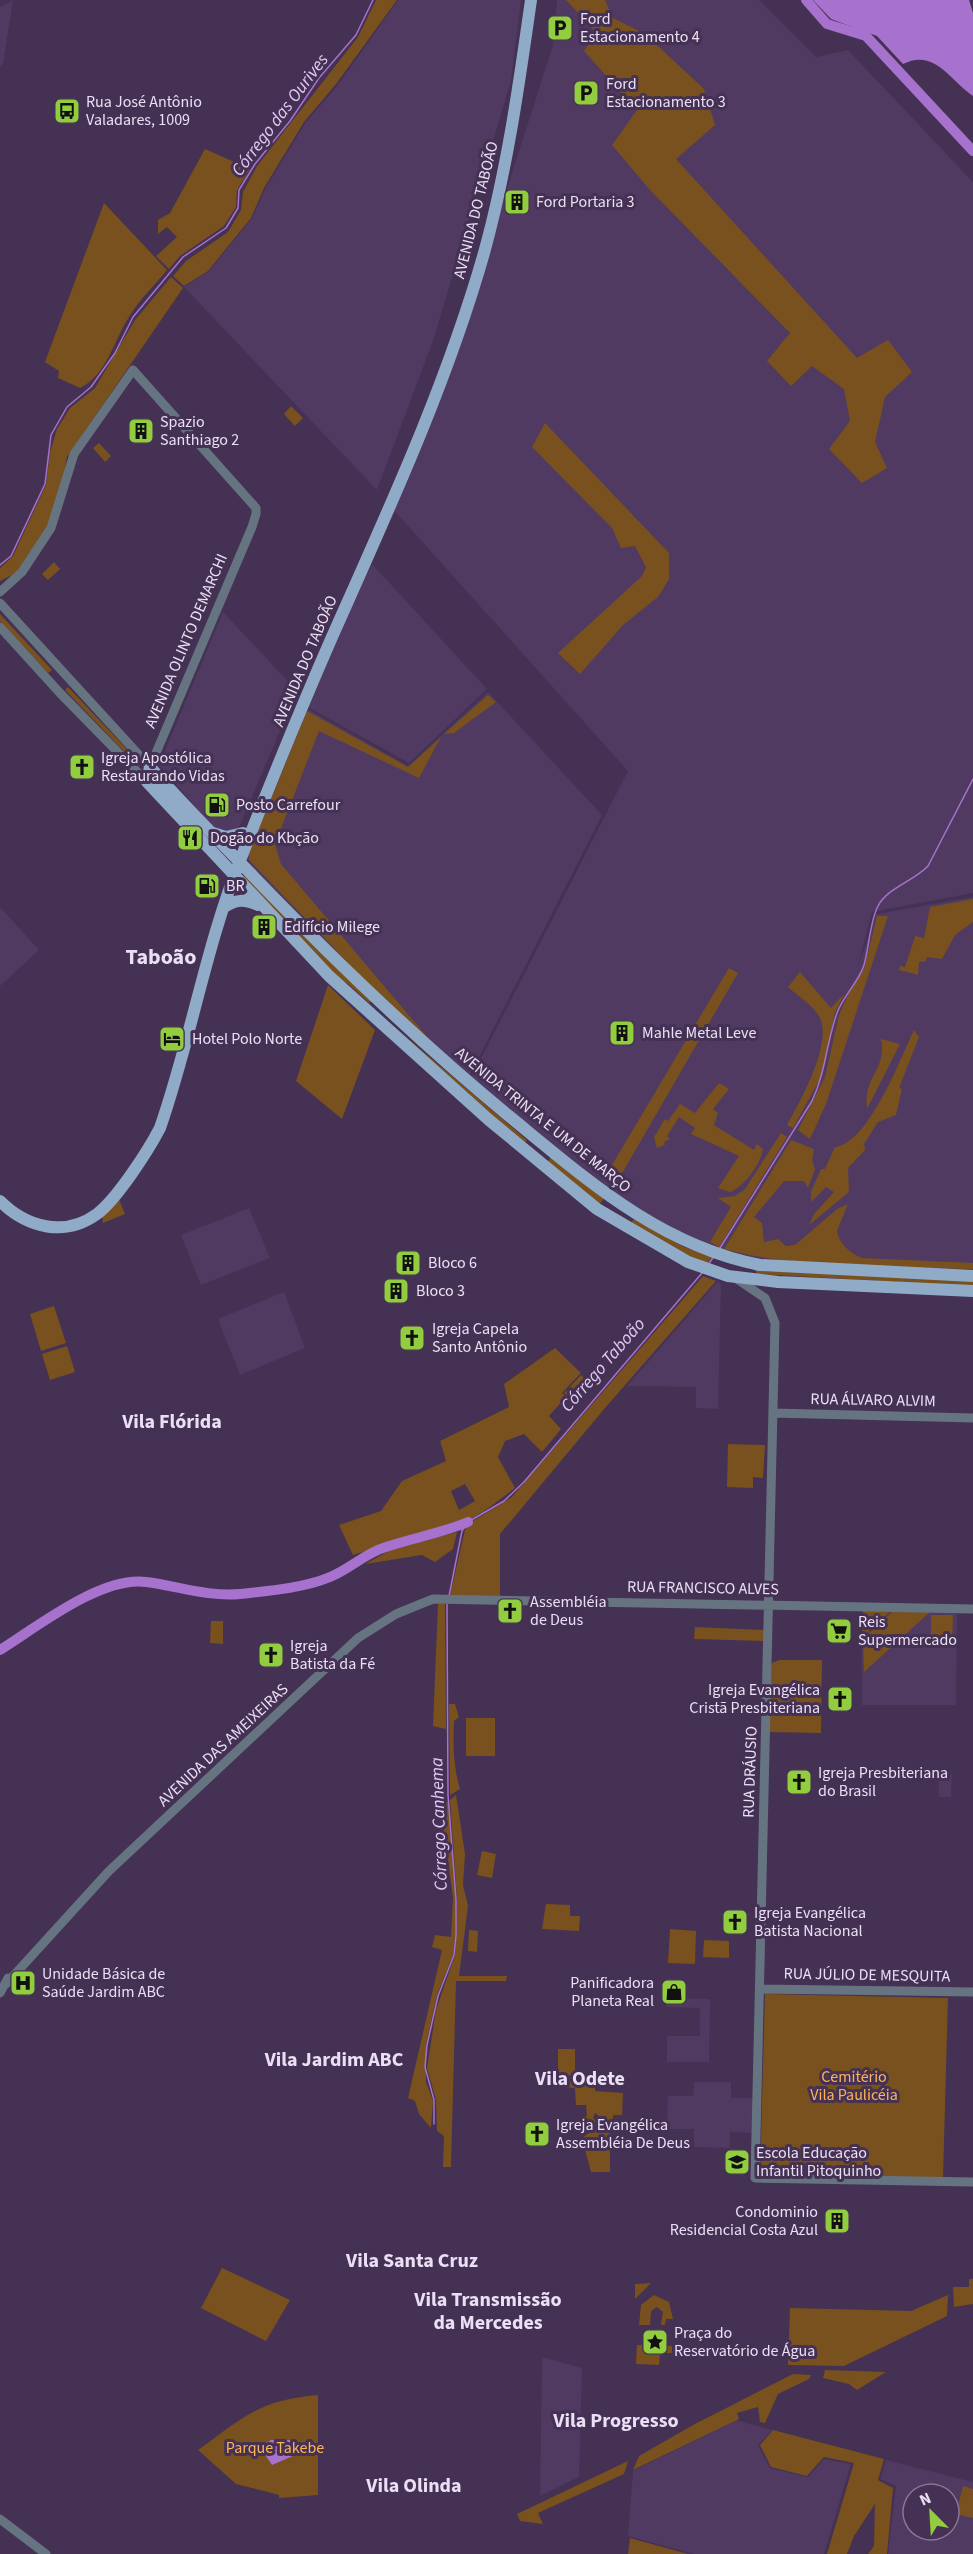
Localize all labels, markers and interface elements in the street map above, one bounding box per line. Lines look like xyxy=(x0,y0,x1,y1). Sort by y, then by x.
place label: Ford Estacionamento 4 xyxy=(580,8,700,48)
parking icon: Ford Estacionamento 4 xyxy=(545,13,575,43)
water label: Córrego das Ourives xyxy=(226,49,334,181)
place label: Ford Estacionamento 3 xyxy=(606,73,726,113)
parking icon: Ford Estacionamento 3 xyxy=(571,78,601,108)
place label: Rua José Antônio Valadares, 1009 xyxy=(86,91,202,131)
bus stop icon: Rua José Antônio Valadares, 1009 xyxy=(52,96,82,126)
street label: AVENIDA DO TABOÃO xyxy=(448,139,504,281)
building icon: Ford Portaria 3 xyxy=(502,187,532,217)
place label: Ford Portaria 3 xyxy=(536,191,635,213)
place label: Spazio Santhiago 2 xyxy=(160,411,239,451)
building icon: Spazio Santhiago 2 xyxy=(126,416,156,446)
street label: AVENIDA OLINTO DEMARCHI xyxy=(139,550,233,732)
street label: AVENIDA DO TABOÃO xyxy=(267,592,343,730)
place label: Igreja Apostólica Restaurando Vidas xyxy=(101,747,225,787)
church icon: Igreja Apostólica Restaurando Vidas xyxy=(67,752,97,782)
fuel station icon: Posto Carrefour xyxy=(202,790,232,820)
place label: Posto Carrefour xyxy=(236,794,341,816)
restaurant icon: Dogão do Kbção xyxy=(175,823,205,853)
place label: Dogão do Kbção xyxy=(210,827,319,849)
fuel station icon: BR xyxy=(192,871,222,901)
place label: BR xyxy=(226,875,245,897)
building icon: Edifício Milege xyxy=(249,912,279,942)
place label: Edifício Milege xyxy=(284,916,380,938)
district label: Taboão xyxy=(126,941,196,973)
building icon: Mahle Metal Leve xyxy=(607,1018,637,1048)
place label: Mahle Metal Leve xyxy=(642,1022,756,1044)
hotel icon: Hotel Polo Norte xyxy=(157,1024,187,1054)
place label: Hotel Polo Norte xyxy=(192,1028,302,1050)
street label: AVENIDA TRINTA E UM DE MARÇO xyxy=(450,1042,636,1198)
building icon: Bloco 6 xyxy=(393,1248,423,1278)
place label: Bloco 6 xyxy=(428,1252,477,1274)
building icon: Bloco 3 xyxy=(381,1276,411,1306)
place label: Bloco 3 xyxy=(416,1280,465,1302)
water label: Córrego Taboão xyxy=(555,1312,651,1418)
place label: Igreja Capela Santo Antônio xyxy=(432,1318,527,1358)
church icon: Igreja Capela Santo Antônio xyxy=(397,1323,427,1353)
street label: RUA ÁLVARO ALVIM xyxy=(810,1388,936,1412)
district label: Vila Flórida xyxy=(121,1408,222,1436)
street label: RUA FRANCISCO ALVES xyxy=(627,1576,779,1600)
place label: Assembléia de Deus xyxy=(530,1591,607,1631)
church icon: Assembléia de Deus xyxy=(495,1596,525,1626)
place label: Reis Supermercado xyxy=(858,1611,957,1651)
supermarket icon: Reis Supermercado xyxy=(824,1616,854,1646)
place label: Igreja Batista da Fé xyxy=(290,1635,375,1675)
church icon: Igreja Batista da Fé xyxy=(256,1640,286,1670)
street label: AVENIDA DAS AMEIXEIRAS xyxy=(153,1678,293,1812)
place label: Igreja Evangélica Cristã Presbiteriana xyxy=(689,1679,820,1719)
church icon: Igreja Evangélica Cristã Presbiteriana xyxy=(825,1684,855,1714)
street label: RUA DRÁUSIO xyxy=(737,1726,763,1818)
water label: Córrego Canhema xyxy=(424,1757,454,1891)
place label: Igreja Presbiteriana do Brasil xyxy=(818,1762,948,1802)
church icon: Igreja Presbiteriana do Brasil xyxy=(784,1767,814,1797)
place label: Igreja Evangélica Batista Nacional xyxy=(754,1902,866,1942)
church icon: Igreja Evangélica Batista Nacional xyxy=(720,1907,750,1937)
place label: Unidade Básica de Saúde Jardim ABC xyxy=(42,1963,165,2003)
street label: RUA JÚLIO DE MESQUITA xyxy=(783,1963,951,1987)
hospital icon: Unidade Básica de Saúde Jardim ABC xyxy=(8,1968,38,1998)
place label: Panificadora Planeta Real xyxy=(570,1972,654,2012)
shop icon: Panificadora Planeta Real xyxy=(659,1977,689,2007)
district label: Vila Jardim ABC xyxy=(264,2046,404,2074)
district label: Vila Odete xyxy=(534,2065,625,2093)
park label: Cemitério Vila Paulicéia xyxy=(810,2066,898,2106)
place label: Igreja Evangélica Assembléia De Deus xyxy=(556,2114,690,2154)
church icon: Igreja Evangélica Assembléia De Deus xyxy=(522,2119,552,2149)
place label: Escola Educação Infantil Pitoquinho xyxy=(756,2142,881,2182)
school or university icon: Escola Educação Infantil Pitoquinho xyxy=(722,2147,752,2177)
place label: Condominio Residencial Costa Azul xyxy=(670,2201,818,2241)
building icon: Condominio Residencial Costa Azul xyxy=(822,2206,852,2236)
district label: Vila Santa Cruz xyxy=(345,2247,478,2275)
district label: Vila Transmissão da Mercedes xyxy=(413,2286,562,2337)
place label: Praça do Reservatório de Água xyxy=(674,2322,815,2362)
place icon: Praça do Reservatório de Água xyxy=(640,2327,670,2357)
district label: Vila Progresso xyxy=(552,2407,679,2435)
park label: Parque Takebe xyxy=(226,2437,324,2459)
district label: Vila Olinda xyxy=(365,2472,462,2500)
north arrow xyxy=(901,2482,961,2542)
text: N xyxy=(916,2487,935,2511)

